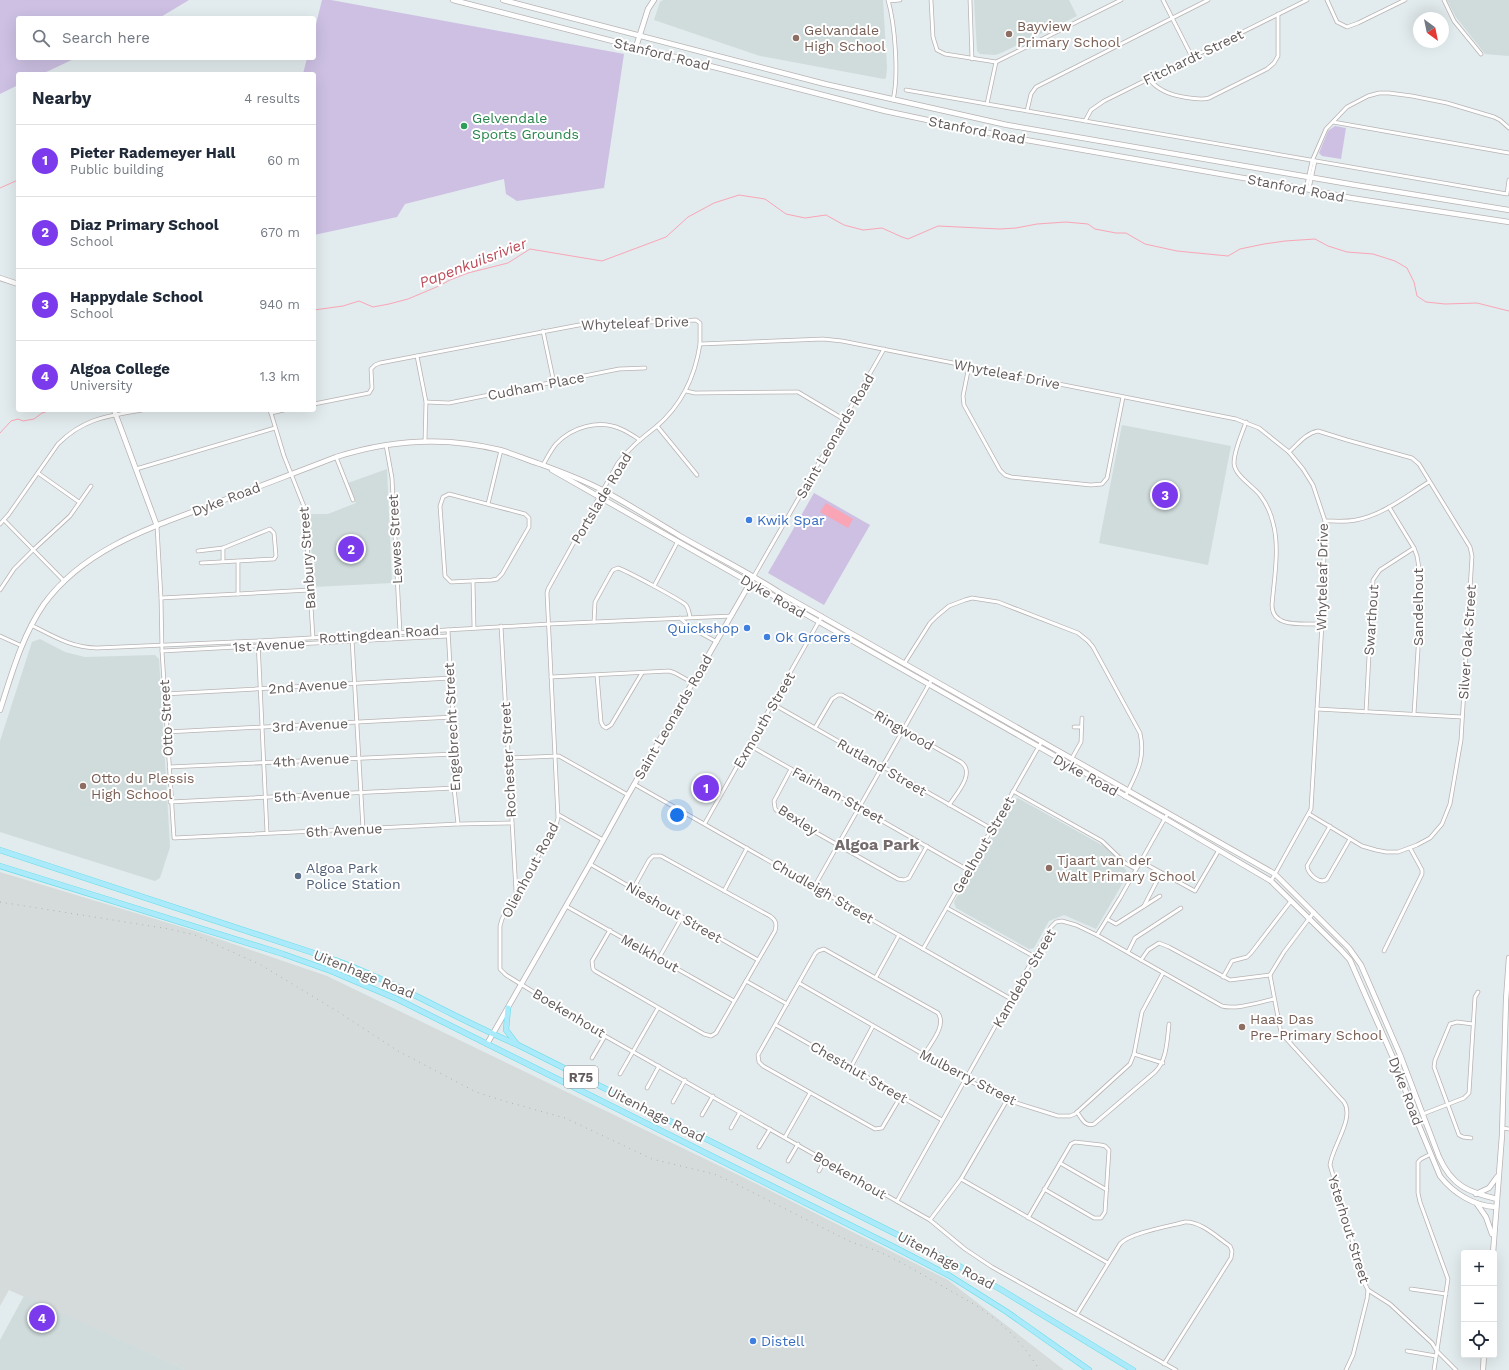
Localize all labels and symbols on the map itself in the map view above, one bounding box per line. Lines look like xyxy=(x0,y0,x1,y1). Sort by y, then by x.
north arrow xyxy=(1413,12,1449,48)
place label: Bayview Primary School xyxy=(1017,18,1121,50)
place label: Gelvandale High School xyxy=(804,22,886,54)
street label: Fitchardt Street xyxy=(1140,26,1246,88)
marker: Bayview Primary School xyxy=(1004,29,1014,39)
marker: Gelvandale High School xyxy=(791,33,801,43)
street label: Stanford Road xyxy=(612,34,712,74)
place label: Gelvendale Sports Grounds xyxy=(472,110,579,142)
street label: Stanford Road xyxy=(927,113,1027,147)
marker: Gelvendale Sports Grounds xyxy=(459,121,469,131)
street label: Stanford Road xyxy=(1246,171,1346,205)
water label: Papenkuilsrivier xyxy=(417,234,530,292)
street label: Whyteleaf Drive xyxy=(581,313,689,333)
street label: Whyteleaf Drive xyxy=(953,356,1061,392)
street label: Cudham Place xyxy=(486,369,586,403)
street label: Saint Leonards Road xyxy=(793,371,877,501)
street label: Portslade Road xyxy=(568,450,634,546)
street label: Dyke Road xyxy=(190,479,262,519)
pin: 3 xyxy=(1152,480,1178,510)
street label: Lewes Street xyxy=(385,494,405,584)
street label: Banbury Street xyxy=(295,506,319,610)
place label: Kwik Spar xyxy=(757,512,825,528)
marker: Kwik Spar xyxy=(744,515,754,525)
street label: Whyteleaf Drive xyxy=(1313,523,1331,631)
pin: 2 xyxy=(338,534,364,564)
street label: Sandelhout xyxy=(1410,568,1426,646)
street label: Dyke Road xyxy=(738,571,808,621)
street label: Swarthout xyxy=(1361,584,1381,656)
street label: Silver Oak Street xyxy=(1455,584,1479,700)
place label: Quickshop xyxy=(667,620,739,636)
street label: Rottingdean Road xyxy=(318,622,440,646)
marker: Quickshop xyxy=(742,623,752,633)
place label: Ok Grocers xyxy=(775,629,851,645)
marker: Ok Grocers xyxy=(762,632,772,642)
street label: 1st Avenue xyxy=(232,635,306,655)
street label: Saint Leonards Road xyxy=(631,652,715,782)
street label: Engelbrecht Street xyxy=(441,662,463,792)
street label: Exmouth Street xyxy=(730,669,798,771)
street label: 2nd Avenue xyxy=(268,675,348,697)
street label: Otto Street xyxy=(156,679,176,757)
street label: Rochester Street xyxy=(497,702,519,818)
street label: Ringwood xyxy=(871,707,937,753)
street label: 3rd Avenue xyxy=(272,715,348,735)
street label: Rutland Street xyxy=(835,735,930,799)
street label: 4th Avenue xyxy=(272,750,350,770)
street label: Dyke Road xyxy=(1051,751,1121,799)
street label: Fairham Street xyxy=(789,763,887,827)
place label: Otto du Plessis High School xyxy=(91,770,194,802)
pin: 1 xyxy=(693,773,719,803)
marker: Otto du Plessis High School xyxy=(78,781,88,791)
street label: 5th Avenue xyxy=(273,785,351,805)
street label: Geelhout Street xyxy=(949,794,1017,896)
street label: Bexley xyxy=(775,801,821,839)
your location xyxy=(667,805,687,825)
street label: 6th Avenue xyxy=(305,820,383,840)
street label: Olienhout Road xyxy=(498,820,562,920)
district label: Algoa Park xyxy=(834,835,920,854)
place label: Tjaart van der Walt Primary School xyxy=(1057,852,1196,884)
street label: Chudleigh Street xyxy=(769,855,877,927)
place label: Algoa Park Police Station xyxy=(306,860,401,892)
marker: Tjaart van der Walt Primary School xyxy=(1044,863,1054,873)
marker: Algoa Park Police Station xyxy=(293,871,303,881)
street label: Nieshout Street xyxy=(623,878,725,946)
street label: Kamdebo Street xyxy=(989,926,1059,1030)
street label: Melkhout xyxy=(618,931,682,976)
street label: Uitenhage Road xyxy=(311,946,417,1002)
street label: Boekenhout xyxy=(530,985,608,1041)
place label: Haas Das Pre-Primary School xyxy=(1250,1011,1383,1043)
marker: Haas Das Pre-Primary School xyxy=(1237,1022,1247,1032)
street label: Chestnut Street xyxy=(808,1038,911,1106)
street label: Mulberry Street xyxy=(917,1046,1019,1108)
street label: Dyke Road xyxy=(1386,1055,1426,1127)
road number: R75 xyxy=(564,1066,598,1088)
street label: Uitenhage Road xyxy=(605,1083,707,1145)
street label: Boekenhout xyxy=(811,1148,889,1202)
street label: Ysterhout Street xyxy=(1325,1173,1373,1285)
street label: Uitenhage Road xyxy=(895,1228,997,1292)
pin: 4 xyxy=(29,1303,55,1333)
place label: Distell xyxy=(761,1333,805,1349)
marker: Distell xyxy=(748,1336,758,1346)

